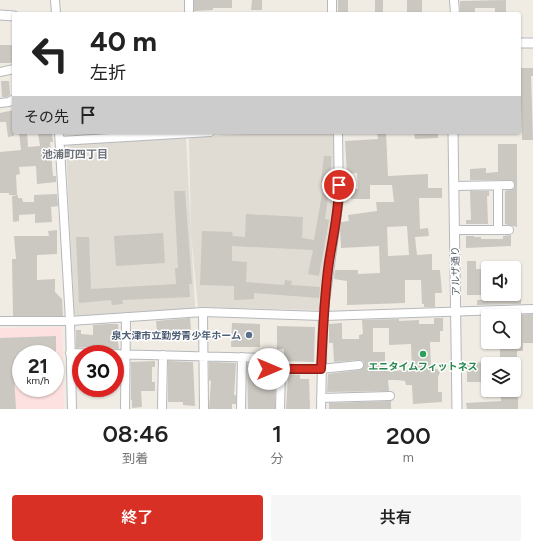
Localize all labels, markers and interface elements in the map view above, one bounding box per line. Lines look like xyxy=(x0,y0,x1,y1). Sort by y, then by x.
text: 40 m xyxy=(90,24,157,58)
icon: left xyxy=(24,28,76,80)
text: 左折 xyxy=(90,62,126,84)
icon: arrive xyxy=(77,104,99,126)
text: その先 xyxy=(24,108,69,126)
district label: 池浦町四丁目 xyxy=(42,148,108,161)
pin xyxy=(322,168,356,202)
icon: arrive xyxy=(328,174,350,196)
street label: アルザ通り xyxy=(449,246,462,296)
map controls xyxy=(481,261,521,397)
button: sound xyxy=(481,261,521,301)
button: search xyxy=(481,309,521,349)
place label: 泉大津市立勤労青少年ホーム xyxy=(111,329,241,342)
marker: 泉大津市立勤労青少年ホーム xyxy=(244,330,254,340)
speed limit sign: 30 xyxy=(72,345,124,397)
position arrow xyxy=(248,348,290,390)
marker: エニタイムフィットネス xyxy=(418,349,428,359)
text: 21 xyxy=(28,354,48,378)
button: layers xyxy=(481,357,521,397)
place label: エニタイムフィットネス xyxy=(369,360,478,373)
text: km/h xyxy=(27,374,49,387)
text: 08:46 xyxy=(102,419,168,448)
text: 1 xyxy=(272,419,282,448)
text: 200 xyxy=(386,421,431,450)
text: m xyxy=(403,450,414,465)
text: 到着 xyxy=(122,451,148,466)
text: 分 xyxy=(271,451,284,466)
button: 終了 xyxy=(12,495,263,541)
button: 共有 xyxy=(271,495,521,541)

